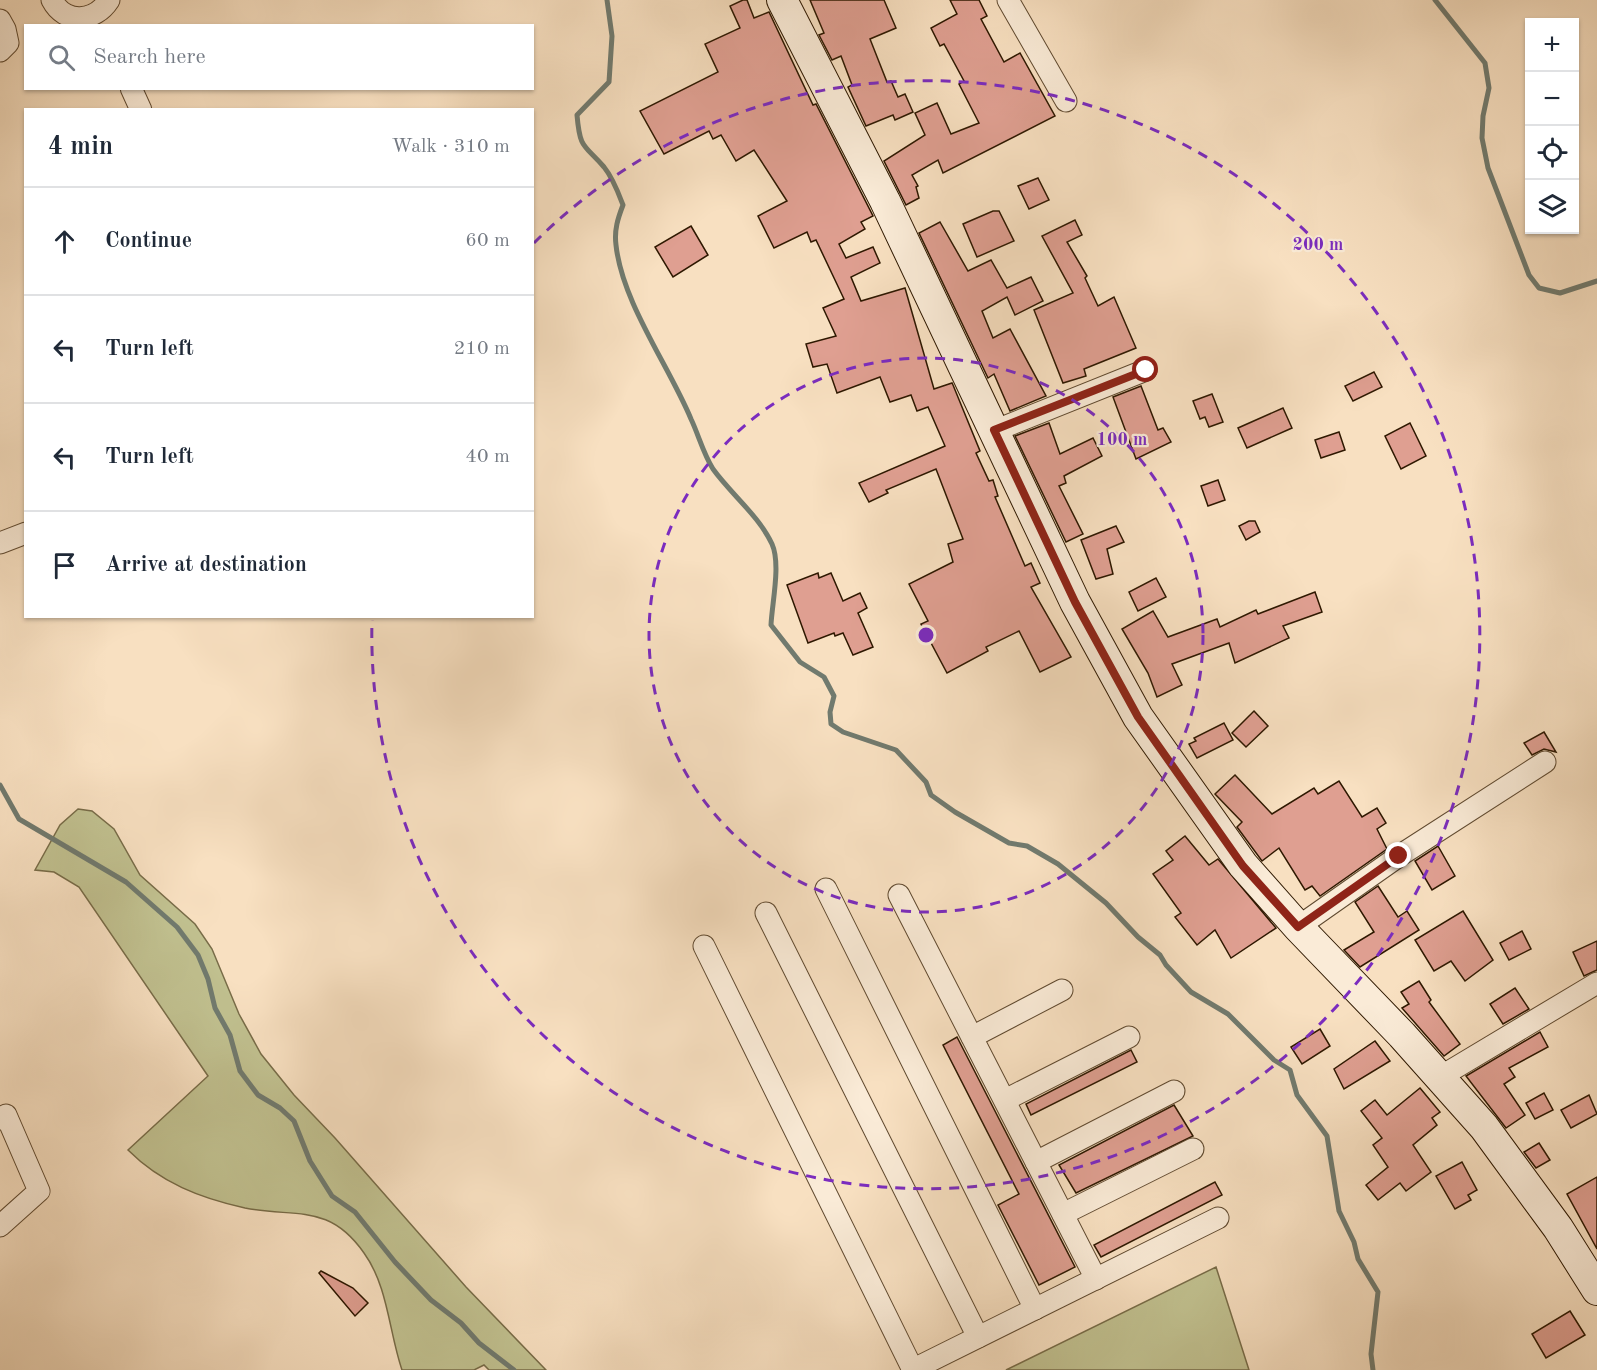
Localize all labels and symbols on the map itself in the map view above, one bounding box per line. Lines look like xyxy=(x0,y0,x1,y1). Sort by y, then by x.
text: 200 m xyxy=(1293,236,1343,254)
route start xyxy=(1132,356,1158,382)
text: 100 m xyxy=(1097,431,1147,449)
centre of rings xyxy=(916,625,936,645)
route end xyxy=(1385,842,1411,868)

